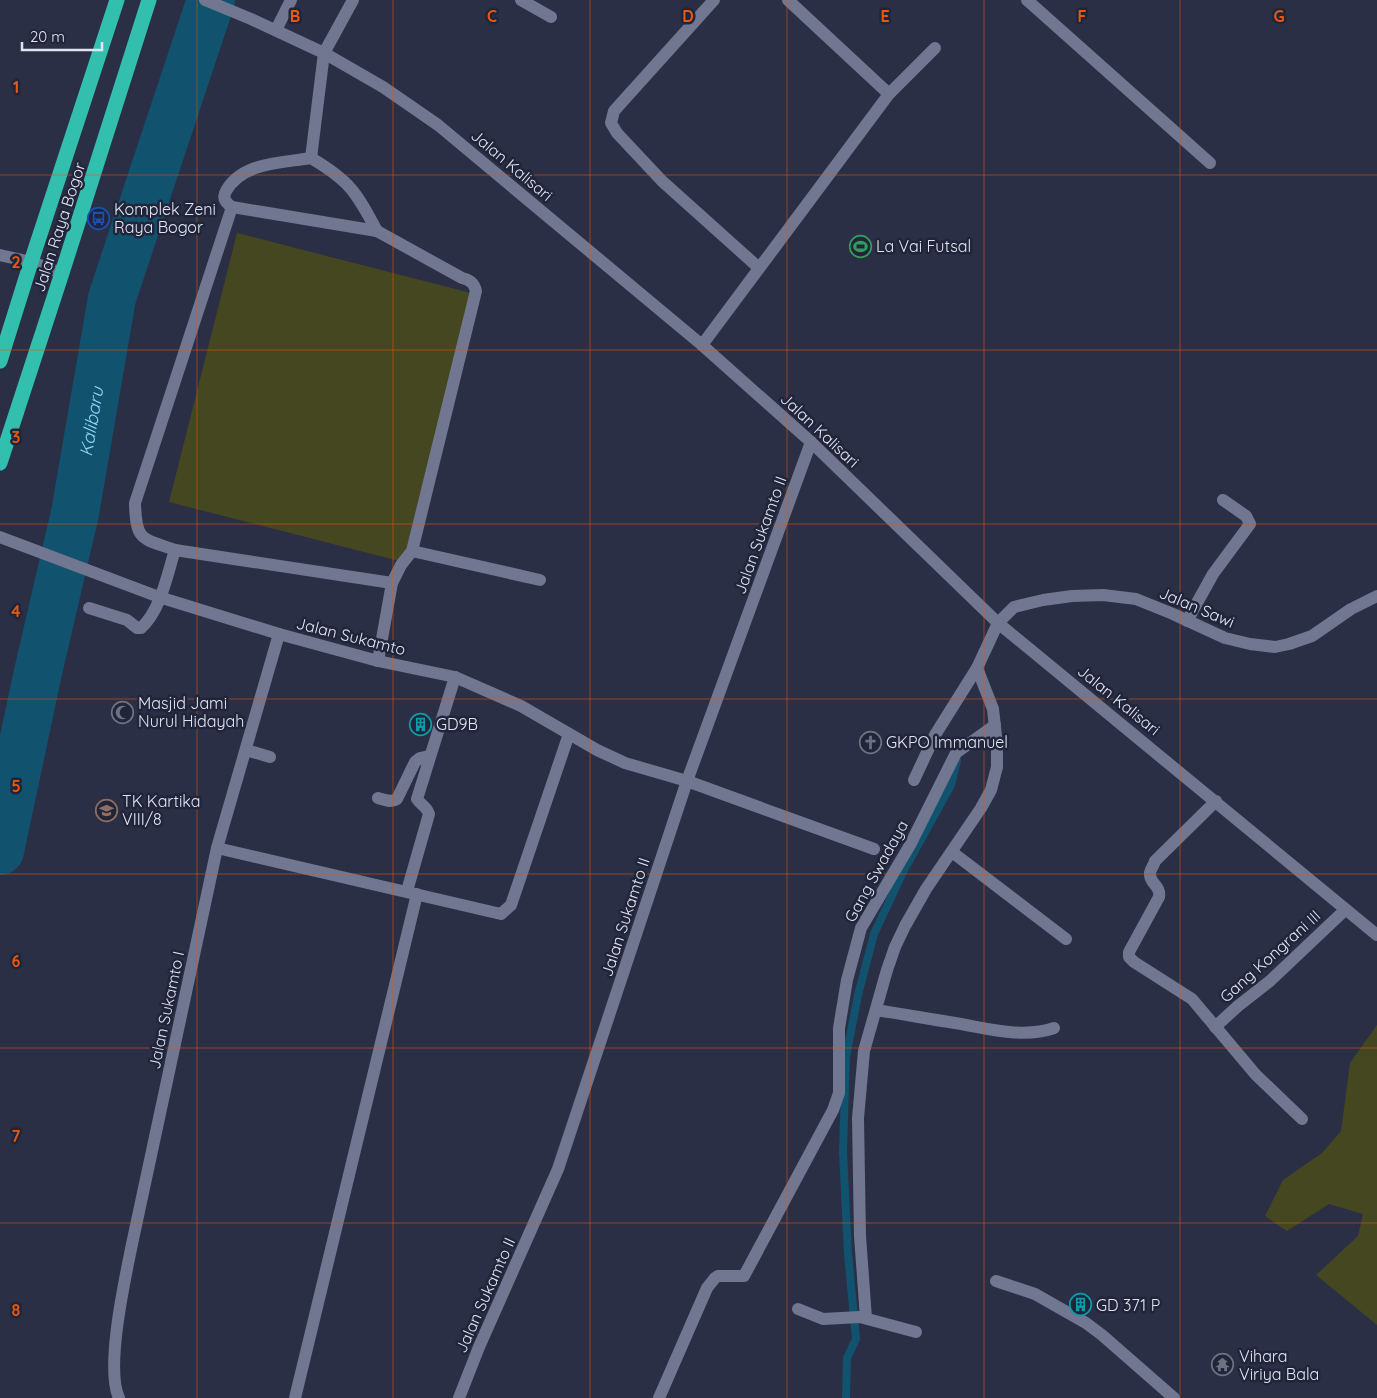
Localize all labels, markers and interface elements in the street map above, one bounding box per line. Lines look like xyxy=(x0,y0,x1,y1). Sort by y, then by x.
text: B xyxy=(290,6,300,26)
text: C xyxy=(487,6,497,26)
text: D xyxy=(682,6,694,26)
text: E xyxy=(880,6,890,26)
text: F xyxy=(1078,6,1087,26)
text: G xyxy=(1273,6,1285,26)
scale bar xyxy=(22,20,102,52)
text: 20 m xyxy=(30,27,65,46)
text: 1 xyxy=(13,77,19,97)
street label: Jalan Kalisari xyxy=(467,125,557,205)
street label: Jalan Raya Bogor xyxy=(29,160,89,294)
place label: Komplek Zeni Raya Bogor xyxy=(114,199,216,237)
bus stop icon: Komplek Zeni Raya Bogor xyxy=(86,206,110,230)
sports icon: La Vai Futsal xyxy=(848,234,872,258)
place label: La Vai Futsal xyxy=(876,236,971,256)
text: 2 xyxy=(11,252,21,272)
water label: Kalibaru xyxy=(73,383,108,458)
street label: Jalan Kalisari xyxy=(776,388,864,472)
text: 3 xyxy=(12,427,20,447)
street label: Jalan Sukamto II xyxy=(729,473,791,597)
street label: Jalan Sawi xyxy=(1156,582,1238,632)
text: 4 xyxy=(11,601,21,621)
street label: Jalan Sukamto xyxy=(294,613,408,659)
street label: Jalan Kalisari xyxy=(1074,661,1164,739)
place label: Masjid Jami Nurul Hidayah xyxy=(138,693,244,731)
mosque icon: Masjid Jami Nurul Hidayah xyxy=(110,700,134,724)
building icon: GD9B xyxy=(408,712,432,736)
place label: GD9B xyxy=(436,714,478,734)
church icon: GKPO Immanuel xyxy=(858,730,882,754)
place label: GKPO Immanuel xyxy=(886,732,1008,752)
text: 5 xyxy=(11,776,21,796)
place label: TK Kartika VIII/8 xyxy=(122,791,201,829)
school or university icon: TK Kartika VIII/8 xyxy=(94,798,118,822)
street label: Gang Swadaya xyxy=(840,816,912,926)
street label: Jalan Sukamto II xyxy=(596,855,654,979)
street label: Gang Kongrani III xyxy=(1215,906,1325,1006)
street label: Jalan Sukamto I xyxy=(144,949,188,1071)
text: 6 xyxy=(12,951,21,971)
text: 7 xyxy=(12,1126,21,1146)
street label: Jalan Sukamto II xyxy=(451,1234,519,1356)
building icon: GD 371 P xyxy=(1068,1293,1092,1317)
place label: GD 371 P xyxy=(1096,1295,1160,1315)
text: 8 xyxy=(12,1300,21,1320)
place label: Vihara Viriya Bala xyxy=(1239,1346,1319,1384)
temple icon: Vihara Viriya Bala xyxy=(1211,1353,1235,1377)

